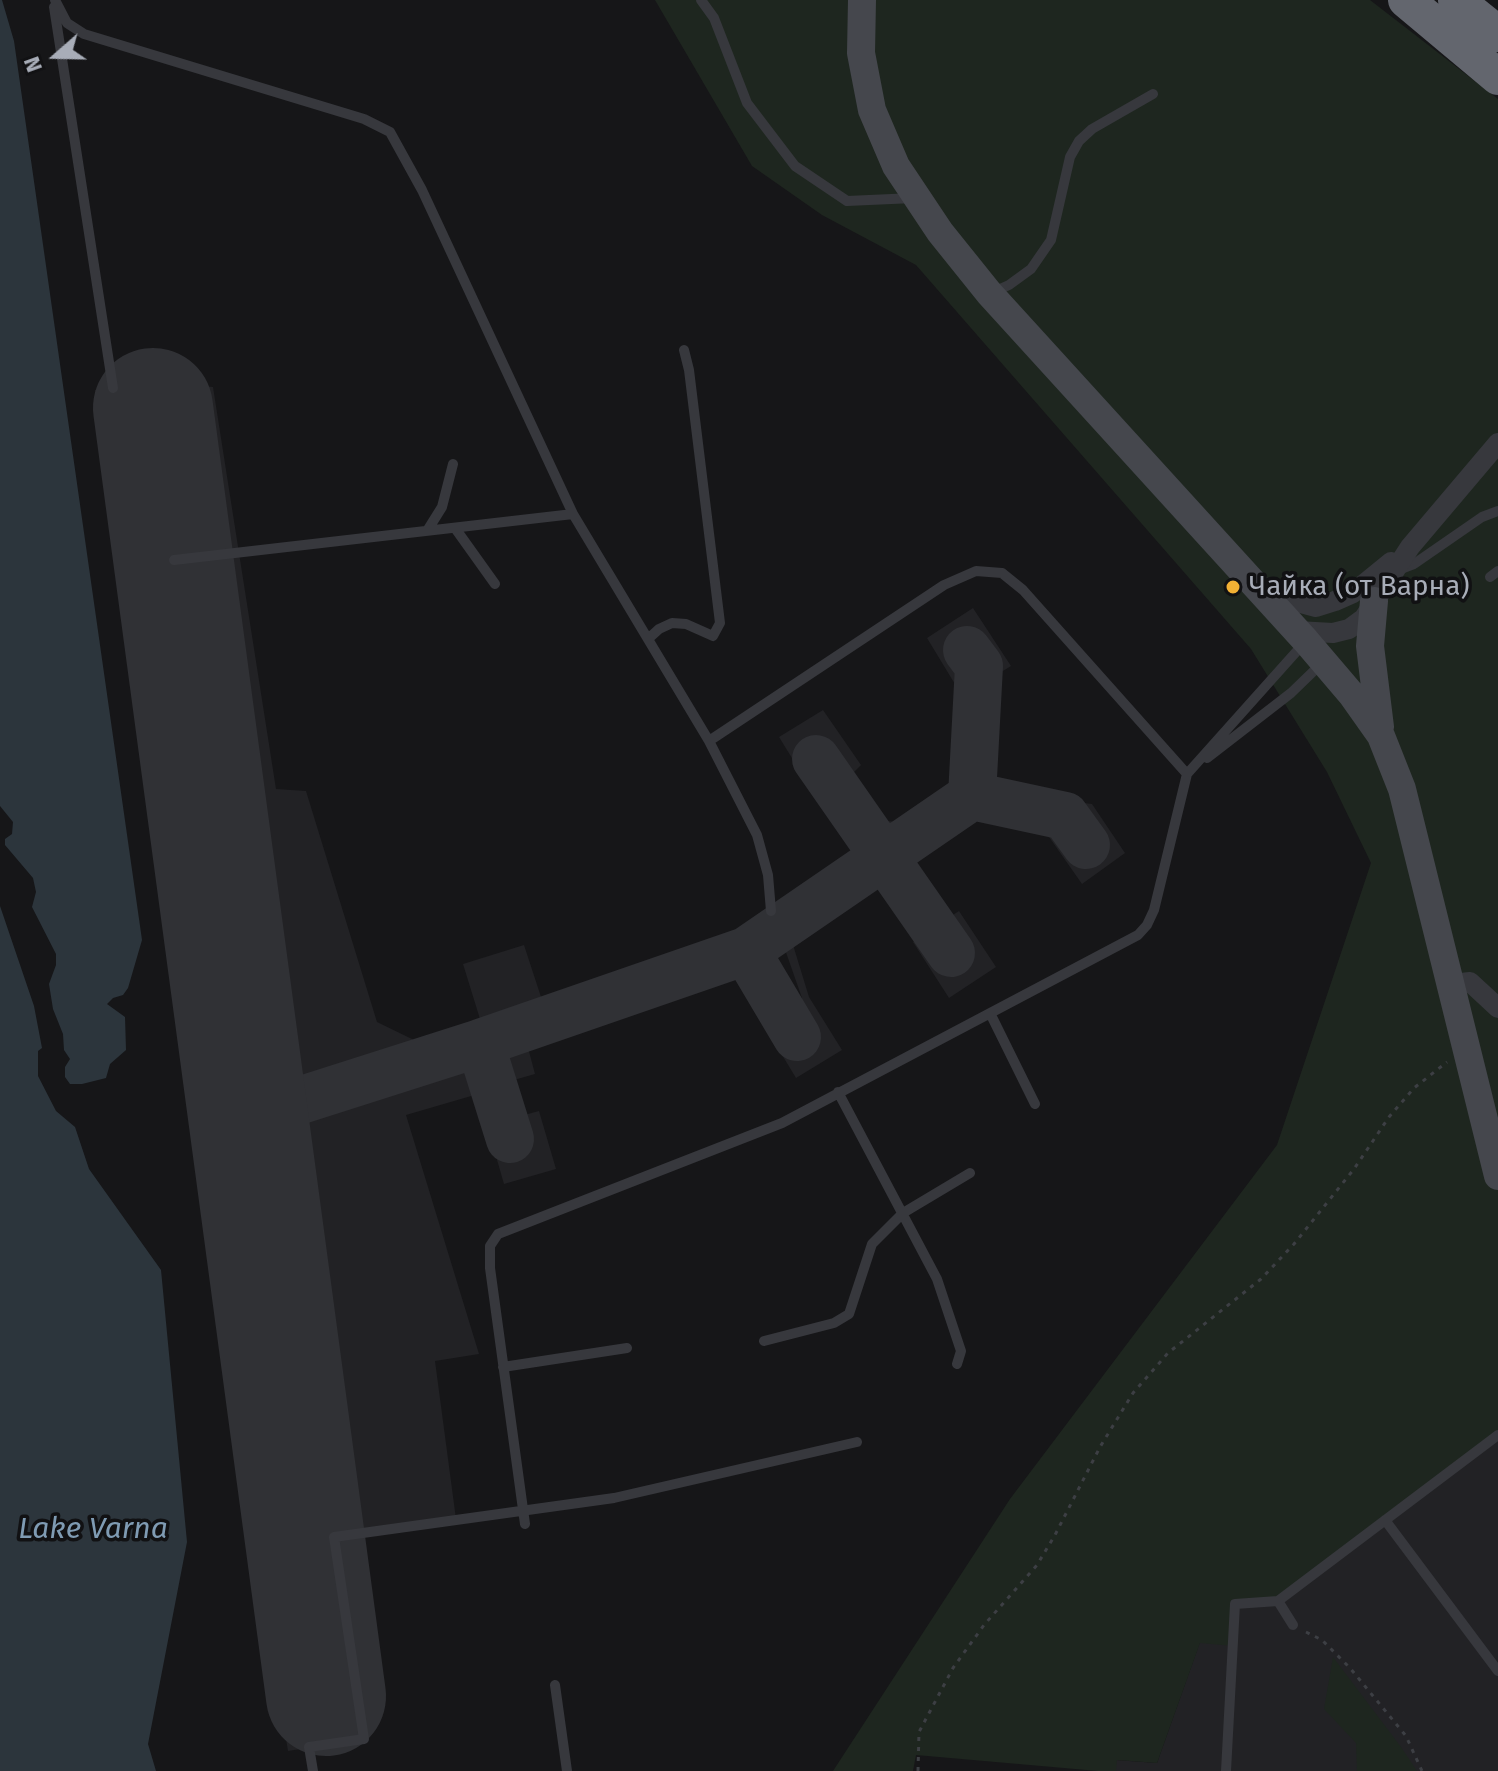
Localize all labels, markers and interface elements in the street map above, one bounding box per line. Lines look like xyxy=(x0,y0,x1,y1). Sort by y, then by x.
north arrow xyxy=(16,16,96,96)
text: N xyxy=(18,53,48,76)
place label: Чайка (от Варна) xyxy=(1249,570,1469,604)
marker: Чайка (от Варна) xyxy=(1224,578,1242,596)
water label: Lake Varna xyxy=(18,1512,168,1548)

